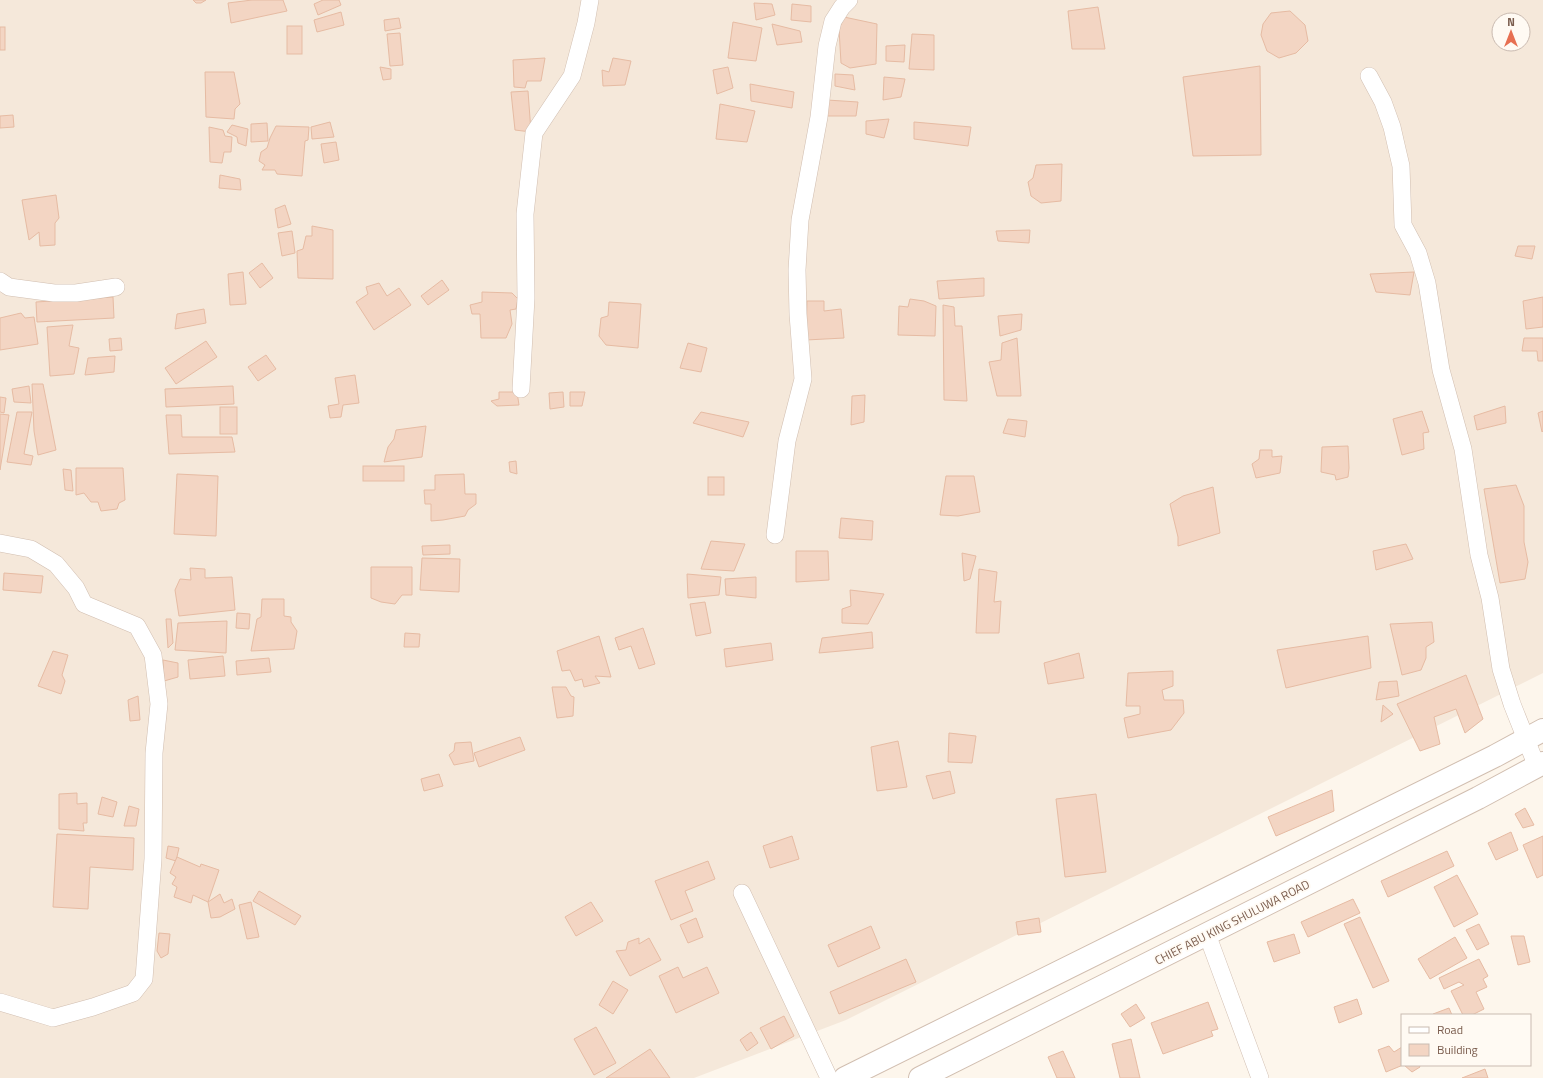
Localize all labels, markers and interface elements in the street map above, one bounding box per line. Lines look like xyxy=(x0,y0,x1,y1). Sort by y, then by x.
north arrow xyxy=(1491,12,1531,52)
text: N xyxy=(1507,14,1515,30)
street label: CHIEF ABU KING SHULUWA ROAD xyxy=(1151,874,1313,969)
legend xyxy=(1401,1014,1531,1066)
text: Road xyxy=(1437,1020,1463,1039)
text: Building xyxy=(1437,1040,1478,1059)

